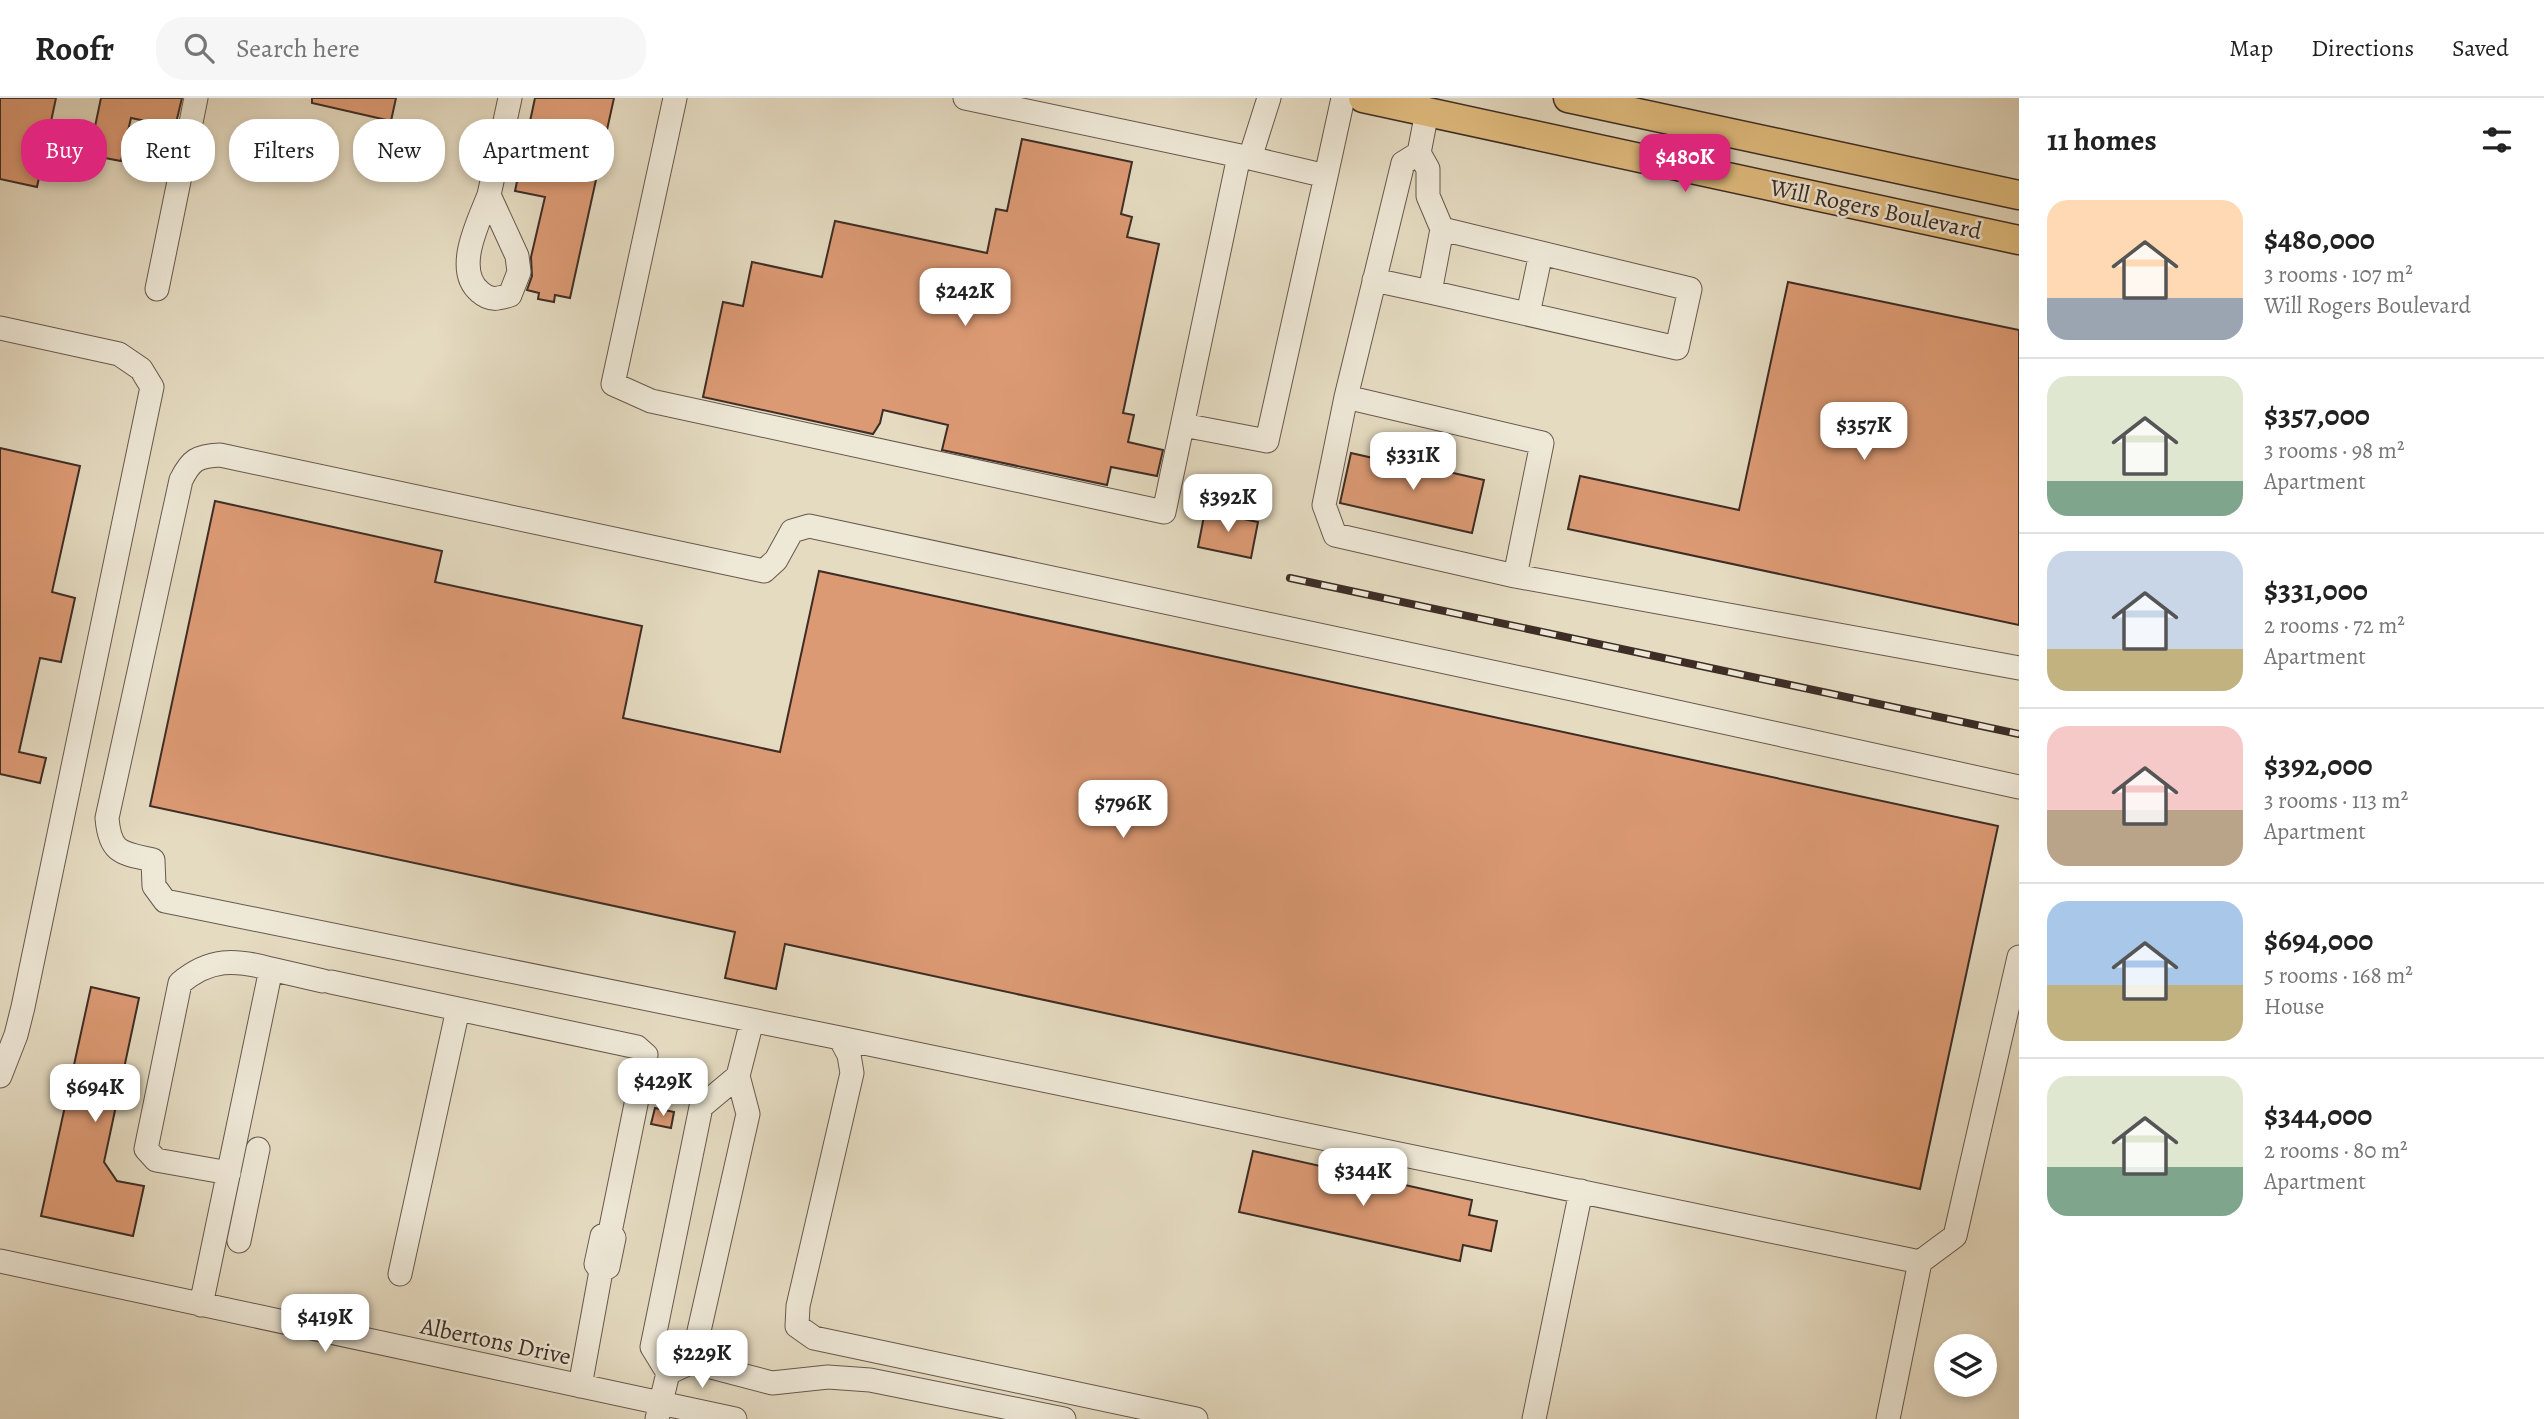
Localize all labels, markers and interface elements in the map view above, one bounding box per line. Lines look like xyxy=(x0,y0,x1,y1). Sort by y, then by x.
search box xyxy=(156,17,646,80)
text: Roofr xyxy=(35,26,114,71)
icon: search xyxy=(180,29,218,67)
text: Search here xyxy=(236,31,360,66)
text: Map xyxy=(2229,32,2273,64)
text: Directions xyxy=(2311,32,2414,64)
text: Saved xyxy=(2452,32,2509,64)
chip: Buy xyxy=(21,119,107,182)
chip: Rent xyxy=(121,119,215,182)
chip: Filters xyxy=(229,119,339,182)
chip: New xyxy=(353,119,445,182)
chip: Apartment xyxy=(459,119,614,182)
text: 11 homes xyxy=(2047,120,2157,160)
icon: filters xyxy=(2478,121,2516,159)
pin: $480K xyxy=(1636,134,1734,194)
text: $480K xyxy=(1655,141,1715,172)
street label: Will Rogers Boulevard xyxy=(1766,171,1985,247)
text: $480,000 xyxy=(2264,219,2375,259)
icon: home xyxy=(2103,228,2187,312)
text: 3 rooms · 107 m² xyxy=(2264,259,2413,290)
pin: $242K xyxy=(916,268,1014,328)
text: $242K xyxy=(936,275,994,306)
text: Will Rogers Boulevard xyxy=(2264,290,2471,321)
text: $357,000 xyxy=(2264,395,2370,435)
pin: $357K xyxy=(1815,402,1913,462)
icon: home xyxy=(2103,404,2187,488)
text: $357K xyxy=(1836,409,1892,440)
pin: $331K xyxy=(1364,432,1462,492)
text: 3 rooms · 98 m² xyxy=(2264,435,2405,466)
text: $331K xyxy=(1386,439,1440,470)
text: Apartment xyxy=(2264,466,2366,497)
pin: $392K xyxy=(1179,474,1277,534)
text: $392K xyxy=(1199,481,1257,512)
text: $331,000 xyxy=(2264,570,2368,610)
icon: home xyxy=(2103,579,2187,663)
text: 2 rooms · 72 m² xyxy=(2264,610,2405,641)
text: Apartment xyxy=(2264,641,2366,672)
text: $392,000 xyxy=(2264,745,2373,785)
icon: home xyxy=(2103,754,2187,838)
pin: $796K xyxy=(1074,780,1172,840)
text: 3 rooms · 113 m² xyxy=(2264,785,2408,816)
text: $796K xyxy=(1094,787,1152,818)
text: Apartment xyxy=(2264,816,2366,847)
text: $694,000 xyxy=(2264,920,2373,960)
icon: home xyxy=(2103,929,2187,1013)
text: 5 rooms · 168 m² xyxy=(2264,960,2413,991)
text: House xyxy=(2264,991,2324,1022)
pin: $429K xyxy=(614,1058,712,1118)
pin: $694K xyxy=(46,1065,144,1124)
text: $429K xyxy=(634,1065,692,1096)
text: $694K xyxy=(66,1071,124,1102)
text: $344,000 xyxy=(2264,1095,2372,1135)
icon: home xyxy=(2103,1104,2187,1188)
text: 2 rooms · 80 m² xyxy=(2264,1135,2408,1166)
pin: $344K xyxy=(1314,1148,1412,1208)
text: $344K xyxy=(1334,1155,1392,1186)
text: Apartment xyxy=(2264,1166,2366,1197)
pin: $419K xyxy=(276,1294,374,1354)
text: $419K xyxy=(297,1301,353,1332)
street label: Albertons Drive xyxy=(417,1309,574,1373)
pin: $229K xyxy=(653,1330,751,1390)
map controls xyxy=(1934,1334,1997,1397)
button: layers xyxy=(1934,1334,1997,1397)
text: $229K xyxy=(673,1337,731,1368)

